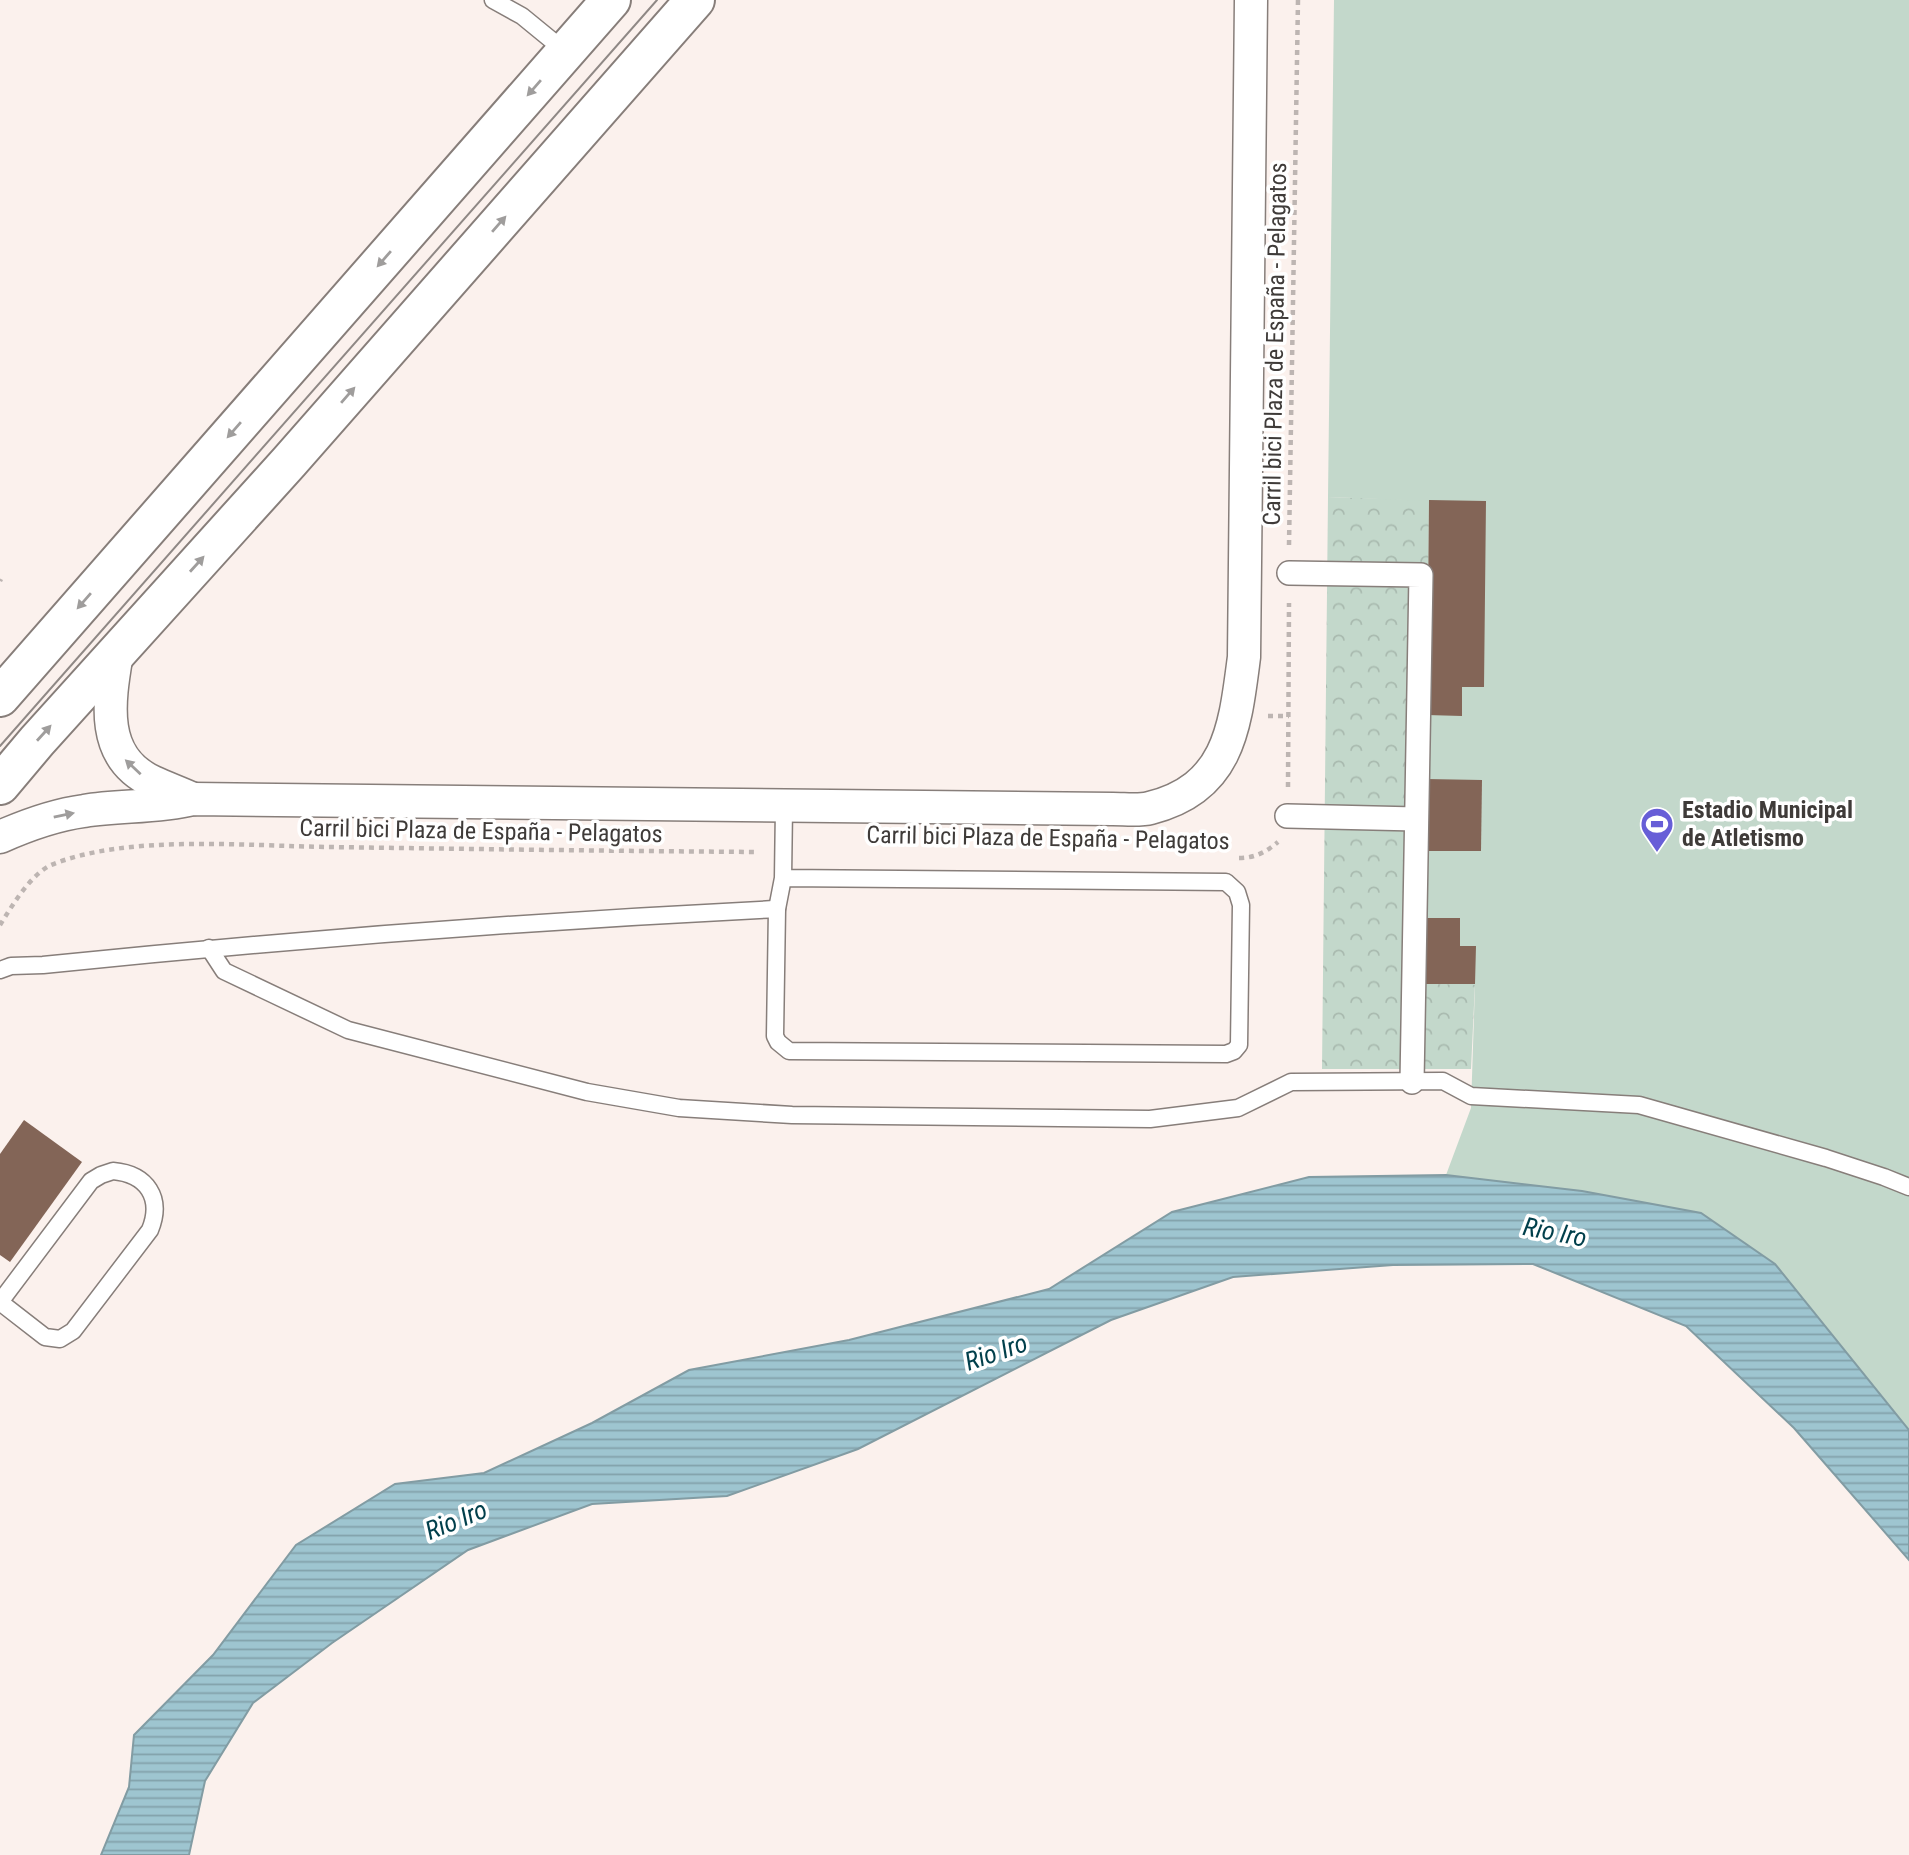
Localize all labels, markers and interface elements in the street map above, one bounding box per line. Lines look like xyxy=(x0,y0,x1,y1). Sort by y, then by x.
one-way arrow xyxy=(526,79,542,97)
street label: Carril bici Plaza de España - Pelagatos xyxy=(1258,162,1292,526)
one-way arrow xyxy=(491,215,506,232)
one-way arrow xyxy=(376,250,392,268)
one-way arrow xyxy=(340,386,356,403)
one-way arrow xyxy=(226,421,242,439)
one-way arrow xyxy=(189,555,205,573)
one-way arrow xyxy=(76,592,92,609)
one-way arrow xyxy=(36,724,52,742)
one-way arrow xyxy=(125,758,142,775)
place label: Estadio Municipal de Atletismo xyxy=(1682,796,1853,852)
sports icon: Estadio Municipal de Atletismo xyxy=(1638,805,1676,854)
one-way arrow xyxy=(53,809,75,820)
street label: Carril bici Plaza de España - Pelagatos xyxy=(299,814,663,848)
street label: Carril bici Plaza de España - Pelagatos xyxy=(866,821,1230,855)
water label: Rio Iro xyxy=(1521,1211,1589,1253)
water label: Rio Iro xyxy=(961,1327,1031,1377)
water label: Rio Iro xyxy=(421,1494,491,1546)

